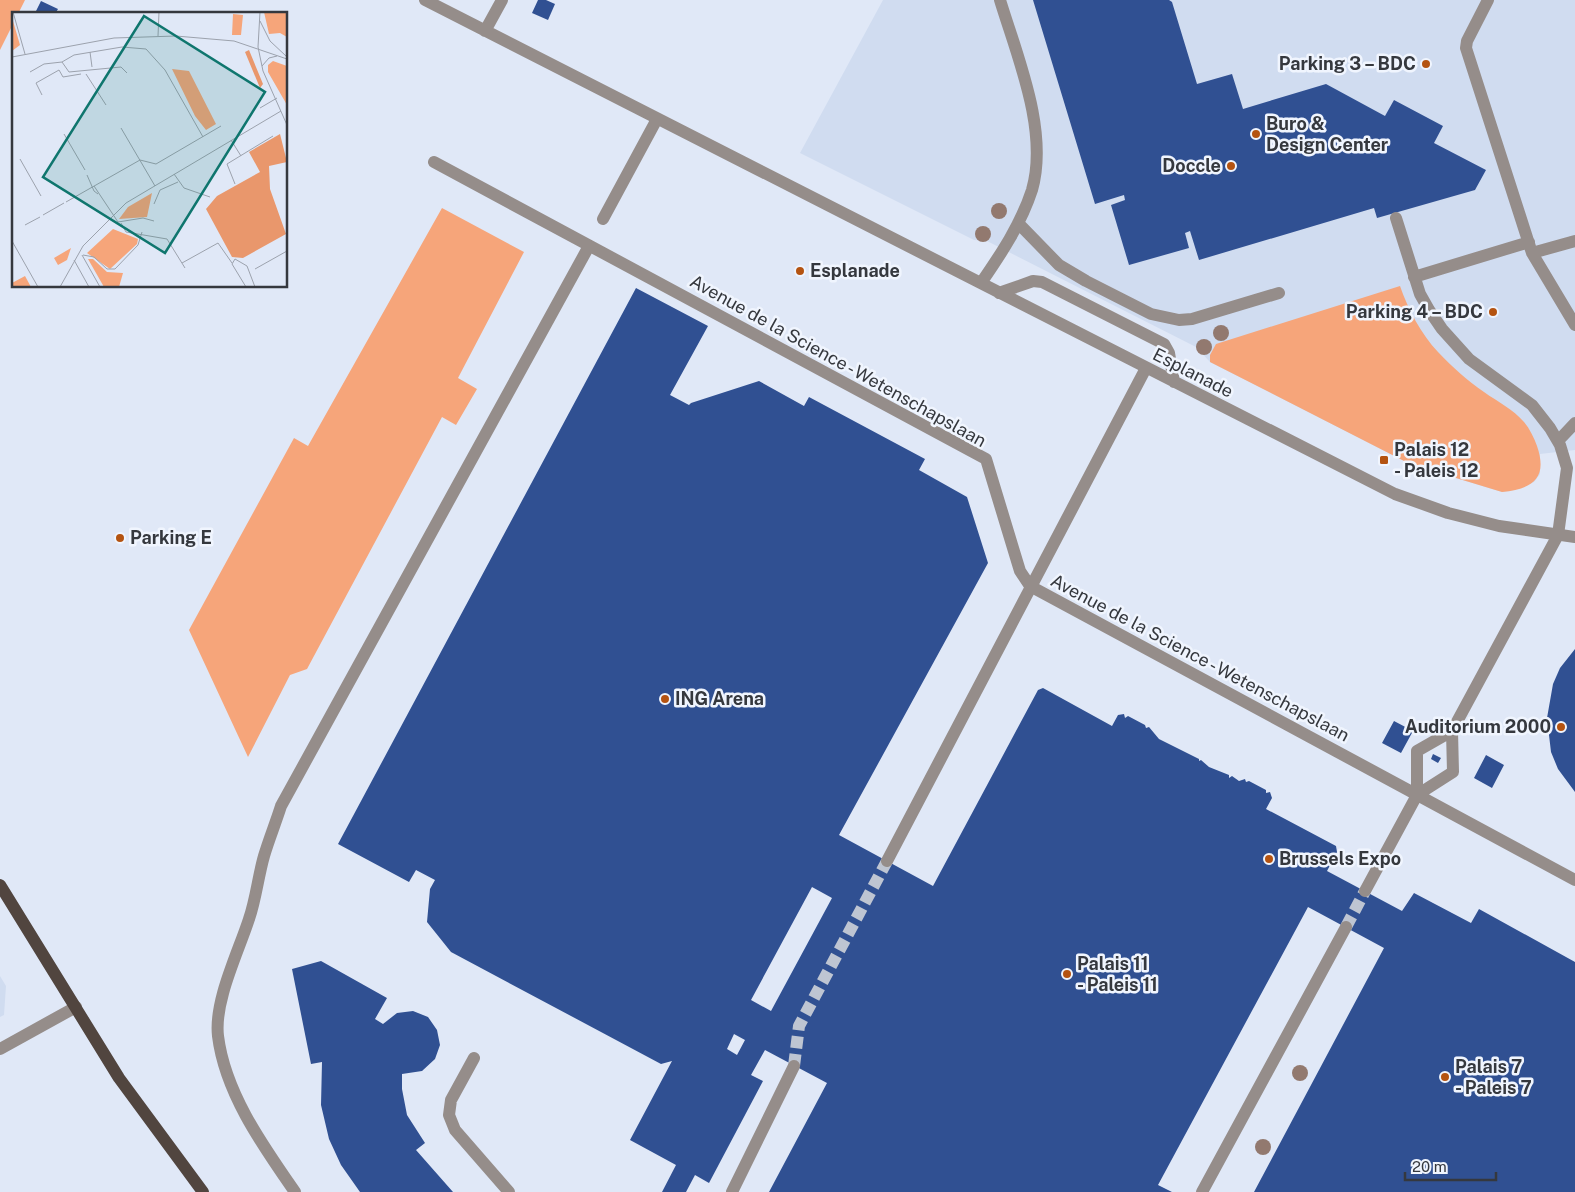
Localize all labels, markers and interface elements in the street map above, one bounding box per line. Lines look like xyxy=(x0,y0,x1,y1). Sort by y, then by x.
inset map xyxy=(12,12,288,288)
place label: Parking 3 – BDC xyxy=(1279,53,1416,74)
marker: Parking 3 – BDC xyxy=(1420,58,1432,70)
place label: Buro & Design Center xyxy=(1266,113,1389,155)
marker: Buro & Design Center xyxy=(1250,128,1262,140)
place label: Doccle xyxy=(1162,155,1221,176)
marker: Doccle xyxy=(1225,160,1237,172)
place label: Esplanade xyxy=(810,260,900,281)
marker: Esplanade xyxy=(794,265,806,277)
street label: Avenue de la Science - Wetenschapslaan xyxy=(687,270,990,451)
place label: Parking 4 – BDC xyxy=(1346,301,1483,322)
marker: Parking 4 – BDC xyxy=(1487,306,1499,318)
street label: Esplanade xyxy=(1150,343,1237,402)
place label: Palais 12 - Paleis 12 xyxy=(1394,439,1479,481)
marker: Palais 12 - Paleis 12 xyxy=(1378,454,1390,466)
place label: Parking E xyxy=(130,527,212,548)
marker: Parking E xyxy=(114,532,126,544)
street label: Avenue de la Science - Wetenschapslaan xyxy=(1047,570,1353,746)
place label: ING Arena xyxy=(675,688,764,709)
marker: ING Arena xyxy=(659,693,671,705)
place label: Auditorium 2000 xyxy=(1405,716,1551,737)
marker: Auditorium 2000 xyxy=(1555,721,1567,733)
place label: Brussels Expo xyxy=(1279,848,1401,869)
marker: Brussels Expo xyxy=(1263,853,1275,865)
place label: Palais 11 - Paleis 11 xyxy=(1077,953,1158,995)
marker: Palais 11 - Paleis 11 xyxy=(1061,968,1073,980)
place label: Palais 7 - Paleis 7 xyxy=(1455,1056,1532,1098)
marker: Palais 7 - Paleis 7 xyxy=(1439,1071,1451,1083)
scale bar xyxy=(1405,1150,1496,1182)
text: 20 m xyxy=(1412,1158,1447,1175)

